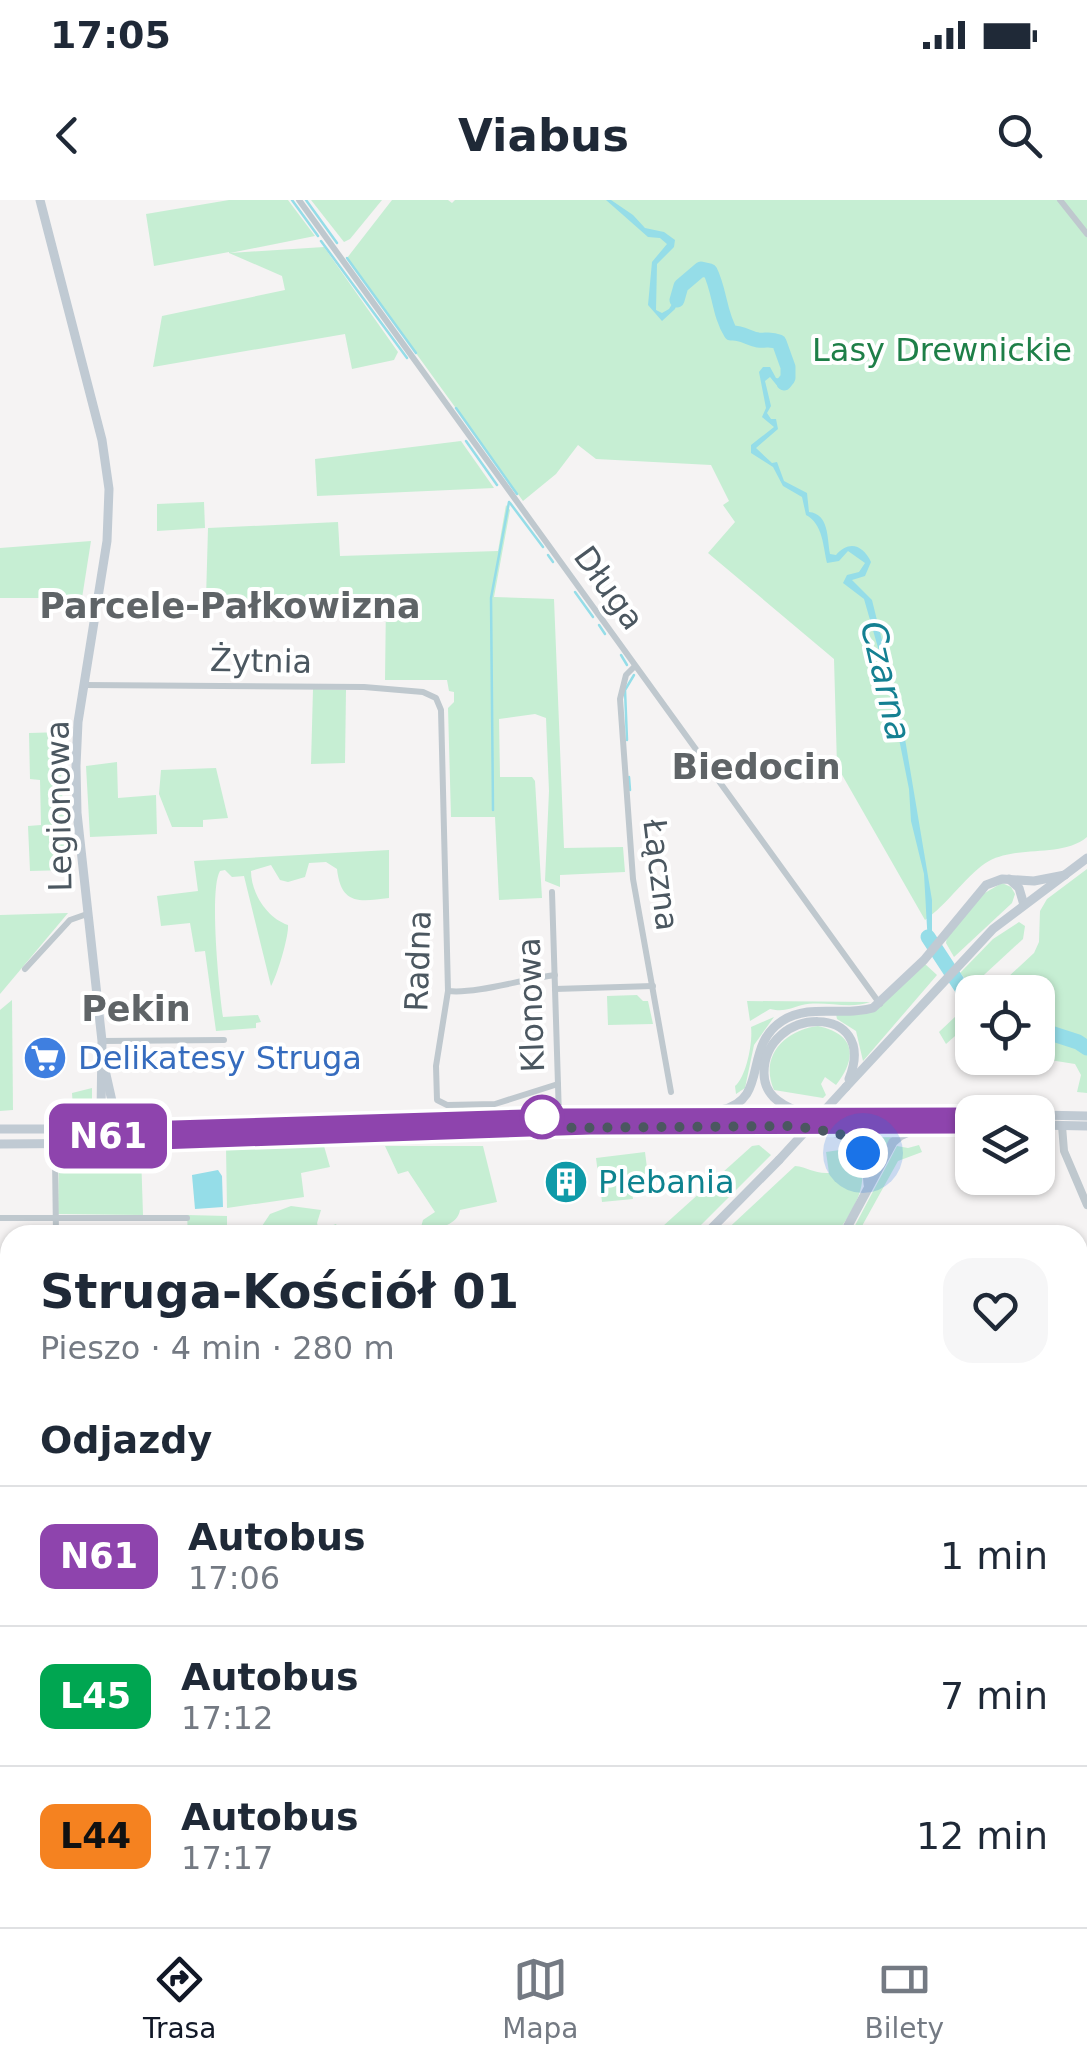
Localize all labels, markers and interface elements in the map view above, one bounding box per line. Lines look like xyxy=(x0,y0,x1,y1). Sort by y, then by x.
text: 17:05 xyxy=(50,13,171,57)
icon: back xyxy=(40,108,95,163)
icon: search xyxy=(992,108,1047,163)
text: Viabus xyxy=(458,109,629,162)
park label: Lasy Drewnickie xyxy=(812,331,1072,369)
street label: Długa xyxy=(566,539,652,637)
district label: Parcele-Pałkowizna xyxy=(39,586,421,626)
water label: Czarna xyxy=(853,617,919,745)
street label: Żytnia xyxy=(210,641,312,681)
street label: Legionowa xyxy=(39,720,79,892)
district label: Biedocin xyxy=(671,747,841,787)
street label: Łączna xyxy=(635,816,687,933)
street label: Radna xyxy=(397,910,439,1012)
street label: Klonowa xyxy=(510,937,552,1073)
map controls xyxy=(955,975,1055,1195)
button: locate xyxy=(955,975,1055,1075)
district label: Pekin xyxy=(81,989,191,1029)
supermarket icon: Delikatesy Struga xyxy=(22,1035,68,1081)
place label: Delikatesy Struga xyxy=(78,1039,362,1077)
button: layers xyxy=(955,1095,1055,1195)
unlabelled marker xyxy=(521,1096,563,1138)
line badge: N61 xyxy=(51,1104,166,1168)
text: N61 xyxy=(69,1116,147,1156)
your location xyxy=(838,1128,888,1178)
building icon: Plebania xyxy=(543,1159,589,1205)
place label: Plebania xyxy=(598,1163,735,1201)
button: heart xyxy=(943,1258,1048,1363)
text: Struga-Kościół 01 xyxy=(40,1263,519,1319)
text: Pieszo · 4 min · 280 m xyxy=(40,1329,395,1367)
text: Odjazdy xyxy=(40,1418,212,1462)
text: Autobus xyxy=(188,1515,366,1559)
text: 1 min xyxy=(940,1534,1048,1578)
text: N61 xyxy=(60,1536,138,1576)
text: 17:06 xyxy=(188,1559,280,1597)
text: Autobus xyxy=(181,1655,359,1699)
text: 7 min xyxy=(940,1674,1048,1718)
text: L45 xyxy=(60,1676,131,1716)
text: 17:12 xyxy=(181,1699,273,1737)
text: Autobus xyxy=(181,1795,359,1839)
text: 12 min xyxy=(916,1814,1048,1858)
text: L44 xyxy=(60,1816,131,1856)
text: 17:17 xyxy=(181,1839,273,1877)
tab: Trasa xyxy=(143,1952,216,2045)
tab: Mapa xyxy=(502,1952,579,2045)
tab: Bilety xyxy=(864,1952,944,2045)

